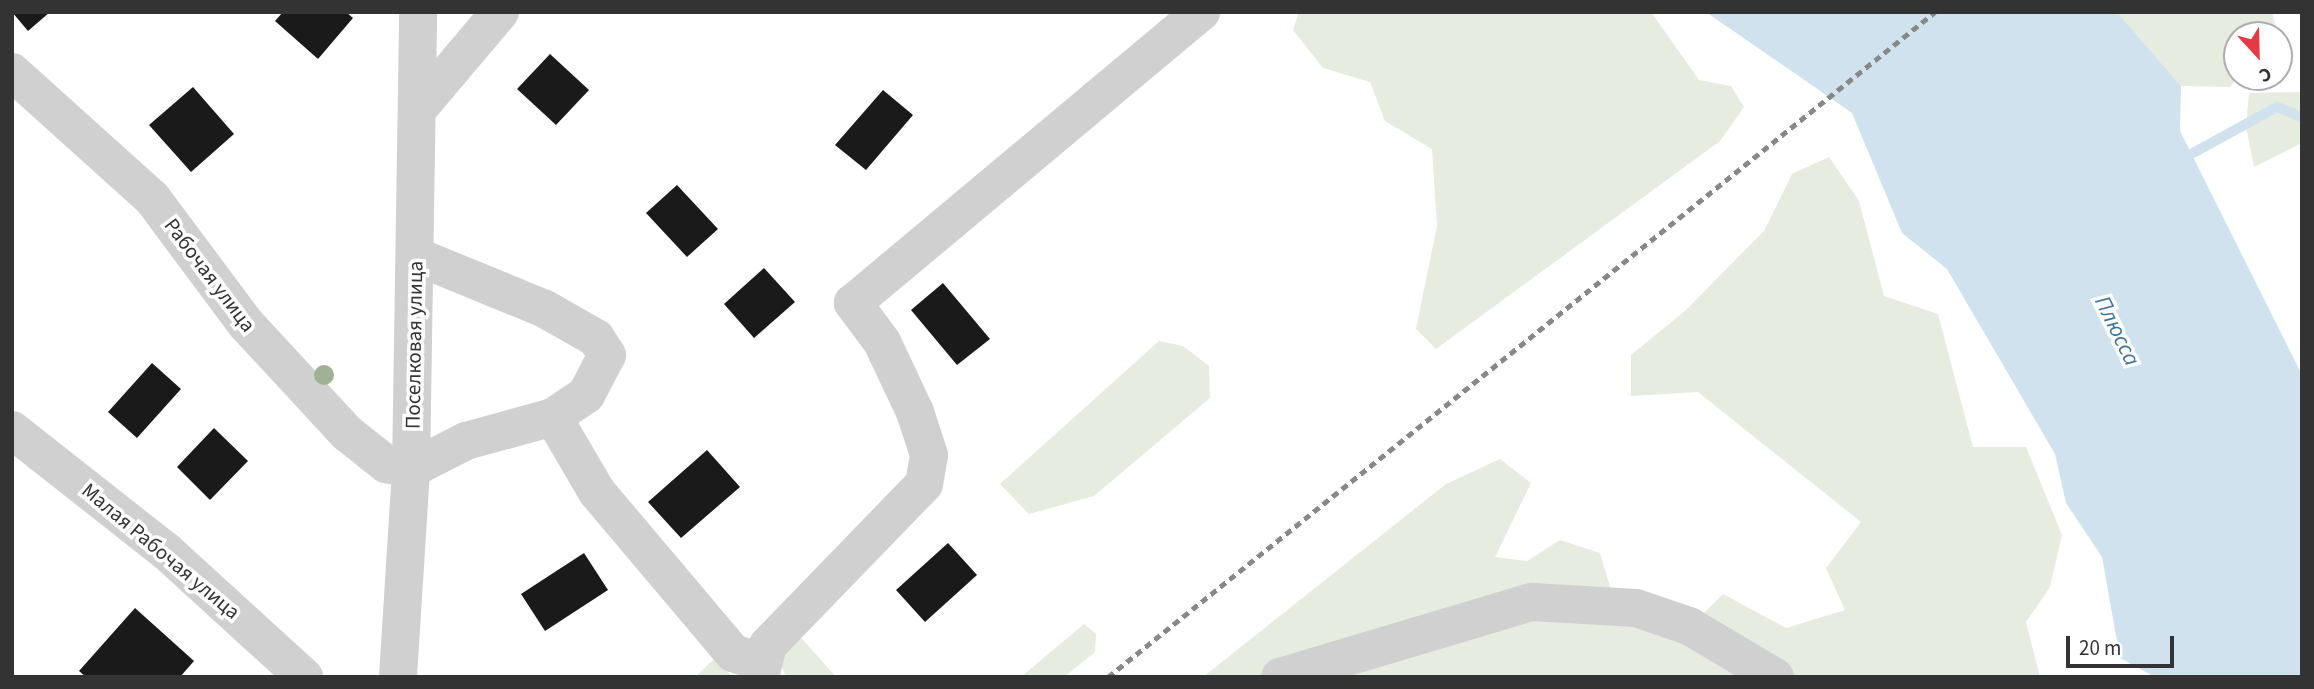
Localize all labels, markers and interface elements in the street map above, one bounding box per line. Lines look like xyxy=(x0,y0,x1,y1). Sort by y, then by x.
north arrow xyxy=(2223,21,2293,91)
text: С xyxy=(2255,59,2275,89)
street label: Рабочая улица xyxy=(159,213,261,337)
street label: Поселковая улица xyxy=(400,261,428,429)
water label: Плюсса xyxy=(2088,292,2146,370)
street label: Малая Рабочая улица xyxy=(77,478,245,624)
scale bar xyxy=(2069,622,2178,666)
text: 20 m xyxy=(2079,633,2121,663)

